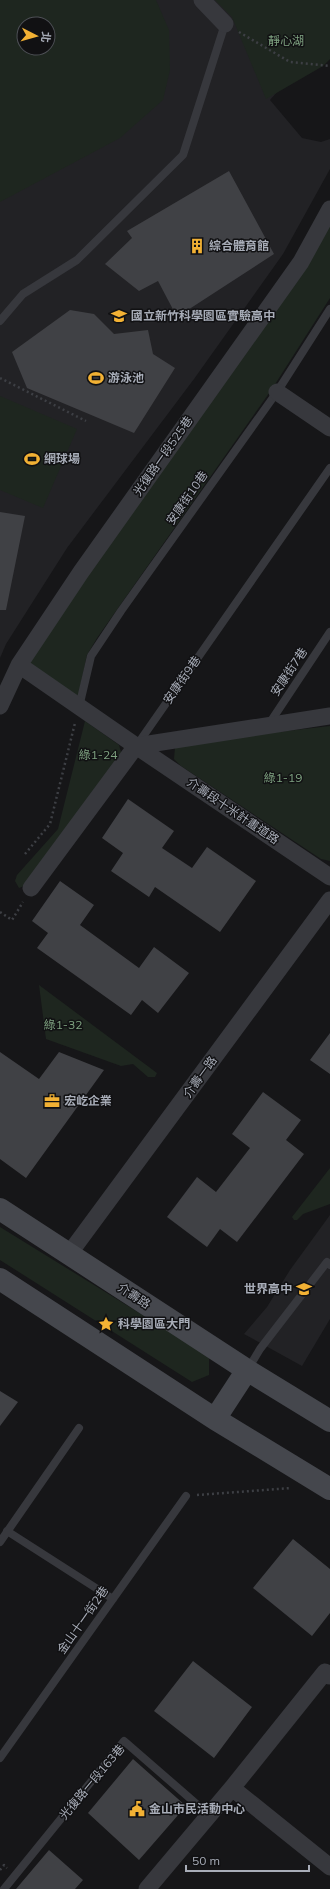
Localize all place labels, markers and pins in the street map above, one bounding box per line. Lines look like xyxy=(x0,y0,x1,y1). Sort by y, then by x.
building icon: 綜合體育館 xyxy=(188,237,206,255)
place label: 綜合體育館 xyxy=(209,238,269,253)
school or university icon: 國立新竹科學園區實驗高中 xyxy=(110,307,128,325)
place label: 國立新竹科學園區實驗高中 xyxy=(131,308,275,323)
sports icon: 游泳池 xyxy=(87,369,105,387)
place label: 游泳池 xyxy=(108,370,144,385)
sports icon: 網球場 xyxy=(23,450,41,468)
place label: 網球場 xyxy=(44,451,80,466)
office icon: 宏屹企業 xyxy=(43,1092,61,1110)
place label: 宏屹企業 xyxy=(64,1093,112,1108)
school or university icon: 世界高中 xyxy=(295,1280,313,1298)
place label: 世界高中 xyxy=(244,1281,292,1296)
place icon: 科學園區大門 xyxy=(97,1315,115,1333)
place label: 科學園區大門 xyxy=(118,1316,190,1331)
public building icon: 金山市民活動中心 xyxy=(128,1800,146,1818)
place label: 金山市民活動中心 xyxy=(149,1801,245,1816)

